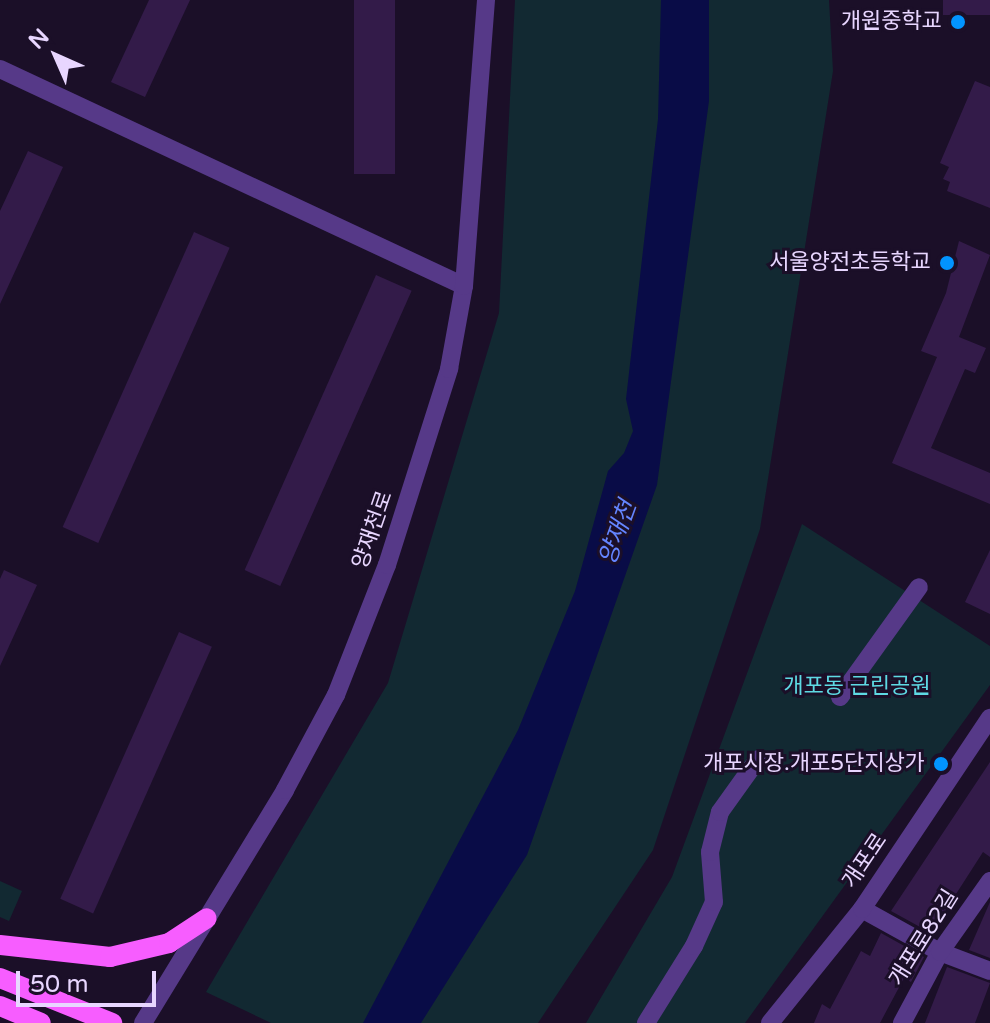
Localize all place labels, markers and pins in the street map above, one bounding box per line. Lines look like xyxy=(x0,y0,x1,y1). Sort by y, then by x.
place label: 개원중학교 xyxy=(841,9,942,35)
marker: 개원중학교 xyxy=(949,13,967,31)
place label: 서울양전초등학교 xyxy=(769,250,931,276)
marker: 서울양전초등학교 xyxy=(938,254,956,272)
place label: 개포시장.개포5단지상가 xyxy=(703,751,925,777)
marker: 개포시장.개포5단지상가 xyxy=(932,755,950,773)

